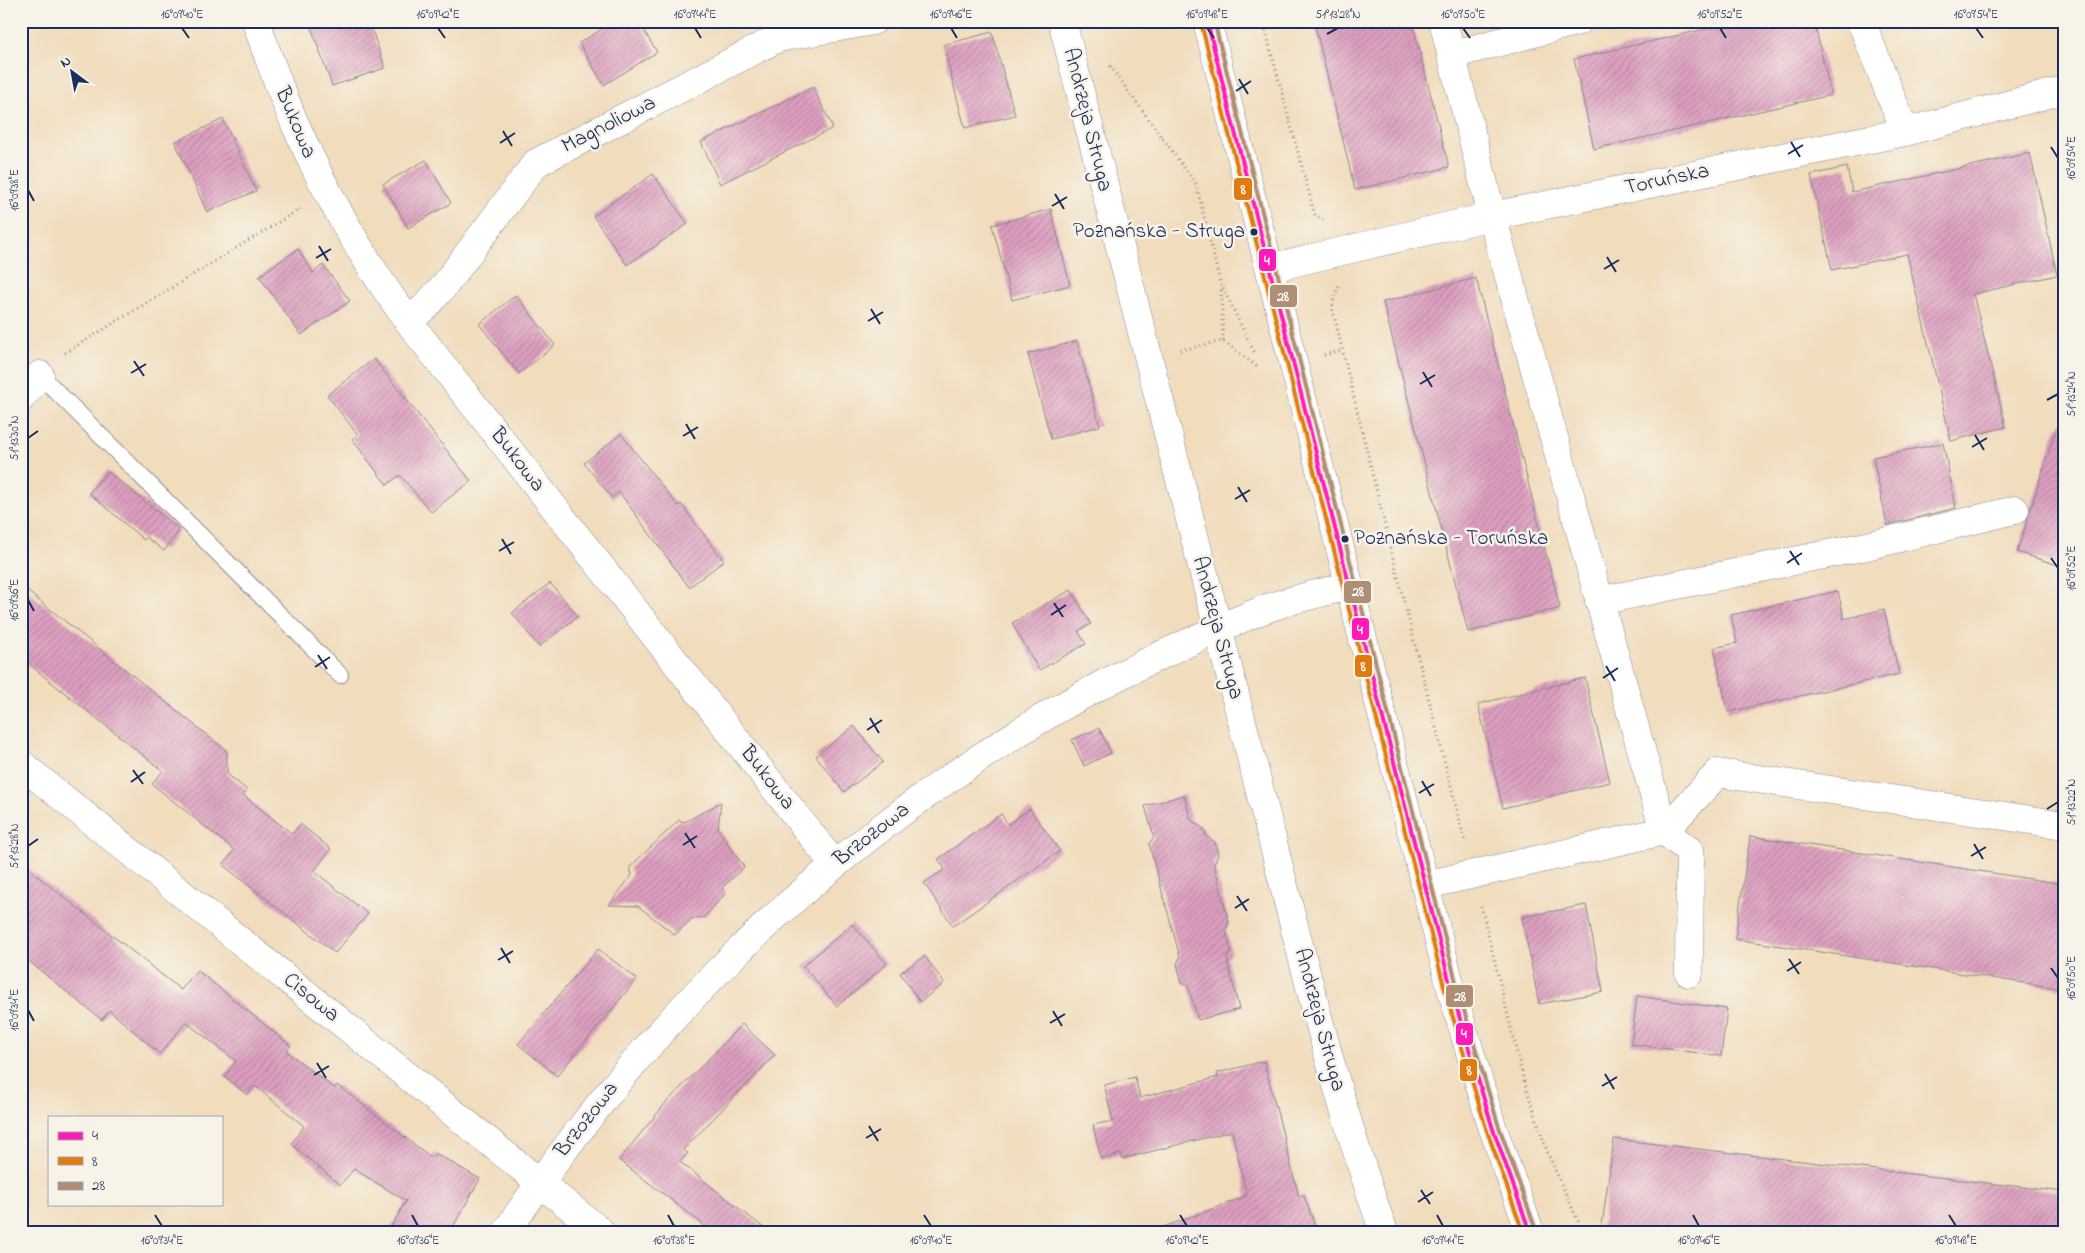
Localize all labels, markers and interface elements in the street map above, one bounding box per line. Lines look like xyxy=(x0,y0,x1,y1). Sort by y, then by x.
text: 16°09'40"E xyxy=(161,6,203,24)
text: 16°09'42"E xyxy=(416,6,460,24)
text: 16°09'44"E xyxy=(674,6,716,24)
text: 16°09'46"E xyxy=(930,6,972,24)
text: 16°09'48"E xyxy=(1186,6,1228,24)
text: 51°13'28"N xyxy=(1315,6,1361,24)
text: 16°09'50"E xyxy=(1441,6,1485,24)
text: 16°09'52"E xyxy=(1697,6,1743,24)
text: 16°09'54"E xyxy=(1954,6,1998,24)
street label: Andrzeja Struga xyxy=(1053,45,1120,195)
north arrow xyxy=(48,48,98,98)
text: N xyxy=(56,51,75,74)
street label: Bukowa xyxy=(265,81,324,164)
street label: Magnoliowa xyxy=(556,88,662,163)
text: 16°09'54"E xyxy=(2063,136,2081,180)
street label: Toruńska xyxy=(1622,155,1712,205)
text: 16°09'38"E xyxy=(6,169,24,211)
line badge: 8 xyxy=(1233,177,1253,201)
text: 8 xyxy=(1239,180,1246,201)
place label: Poznańska - Struga xyxy=(1073,217,1245,249)
marker: Poznańska - Struga xyxy=(1249,227,1259,237)
line badge: 4 xyxy=(1258,248,1277,272)
text: 4 xyxy=(1263,251,1270,272)
line badge: 28 xyxy=(1269,284,1298,308)
text: 28 xyxy=(1276,287,1290,308)
text: 51°13'24"N xyxy=(2063,371,2081,417)
text: 51°13'30"N xyxy=(6,416,24,460)
street label: Bukowa xyxy=(481,420,553,499)
place label: Poznańska - Toruńska xyxy=(1354,524,1548,554)
marker: Poznańska - Toruńska xyxy=(1340,534,1350,544)
text: 16°09'52"E xyxy=(2063,545,2081,591)
street label: Andrzeja Struga xyxy=(1182,553,1251,703)
text: 16°09'36"E xyxy=(6,579,24,621)
line badge: 28 xyxy=(1343,580,1372,604)
text: 28 xyxy=(1351,582,1365,603)
line badge: 4 xyxy=(1351,617,1370,641)
text: 4 xyxy=(1356,620,1363,641)
line badge: 8 xyxy=(1354,654,1373,678)
text: 8 xyxy=(1359,657,1366,678)
street label: Bukowa xyxy=(731,738,803,817)
text: 51°13'22"N xyxy=(2063,779,2081,825)
street label: Brzozowa xyxy=(826,795,917,876)
text: 51°13'28"N xyxy=(6,823,24,869)
street label: Andrzeja Struga xyxy=(1284,945,1353,1095)
text: 16°09'50"E xyxy=(2063,956,2081,1000)
street label: Cisowa xyxy=(276,965,346,1031)
line badge: 28 xyxy=(1445,984,1474,1008)
text: 28 xyxy=(1453,987,1467,1008)
text: 16°09'34"E xyxy=(6,989,24,1031)
line badge: 4 xyxy=(1455,1022,1474,1046)
text: 4 xyxy=(1460,1024,1467,1045)
line badge: 8 xyxy=(1459,1058,1478,1082)
text: 8 xyxy=(1465,1061,1472,1082)
street label: Brzozowa xyxy=(546,1075,627,1166)
legend xyxy=(48,1116,222,1206)
text: 4 xyxy=(92,1125,98,1147)
text: 8 xyxy=(92,1151,98,1173)
text: 28 xyxy=(92,1175,105,1197)
text: 16°09'34"E xyxy=(141,1232,183,1250)
text: 16°09'36"E xyxy=(397,1232,439,1250)
text: 16°09'38"E xyxy=(653,1232,695,1250)
text: 16°09'40"E xyxy=(910,1232,952,1250)
text: 16°09'42"E xyxy=(1165,1232,1209,1250)
text: 16°09'44"E xyxy=(1422,1232,1464,1250)
text: 16°09'46"E xyxy=(1678,1232,1720,1250)
text: 16°09'48"E xyxy=(1935,1232,1977,1250)

